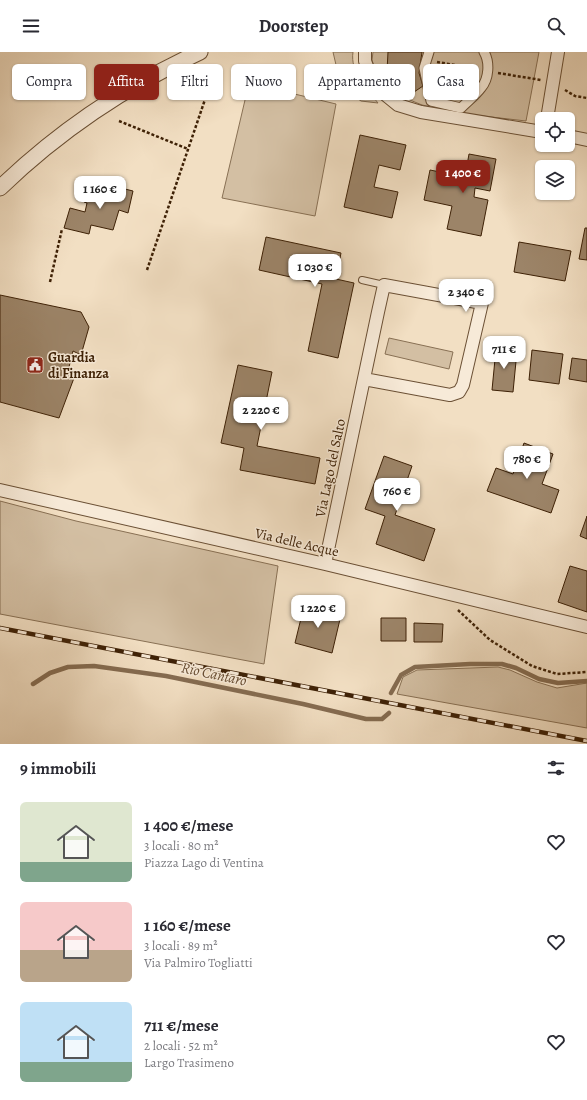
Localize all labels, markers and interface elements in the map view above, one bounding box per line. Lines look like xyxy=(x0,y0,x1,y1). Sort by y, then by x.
text: Doorstep xyxy=(259,14,328,38)
icon: menu xyxy=(20,15,42,37)
icon: search xyxy=(545,15,567,37)
chip: Compra xyxy=(12,64,86,100)
chip: Affitta xyxy=(94,64,159,100)
chip: Filtri xyxy=(167,64,223,100)
chip: Nuovo xyxy=(231,64,296,100)
chip: Appartamento xyxy=(304,64,415,100)
chip: Casa xyxy=(423,64,479,100)
map controls xyxy=(535,112,575,200)
button: locate xyxy=(535,112,575,152)
pin: 1 400 € xyxy=(426,160,500,194)
button: layers xyxy=(535,160,575,200)
text: 1 400 € xyxy=(445,164,481,181)
pin: 1 160 € xyxy=(63,176,137,210)
text: 1 160 € xyxy=(83,180,117,197)
pin: 1 030 € xyxy=(278,254,352,288)
text: 1 030 € xyxy=(297,258,333,275)
pin: 2 340 € xyxy=(429,279,503,313)
text: 2 340 € xyxy=(448,283,484,300)
pin: 711 € xyxy=(476,336,532,370)
text: 711 € xyxy=(492,340,516,357)
place label: Guardia di Finanza xyxy=(48,348,109,383)
public building icon: Guardia di Finanza xyxy=(25,355,45,375)
pin: 2 220 € xyxy=(224,397,298,431)
text: 2 220 € xyxy=(242,401,280,418)
street label: Via Lago del Salto xyxy=(311,417,350,520)
pin: 780 € xyxy=(499,446,555,480)
text: 780 € xyxy=(513,450,541,467)
pin: 760 € xyxy=(369,478,425,512)
text: 760 € xyxy=(383,482,411,499)
street label: Via delle Acque xyxy=(252,523,341,561)
pin: 1 220 € xyxy=(281,595,355,629)
text: 1 220 € xyxy=(300,599,336,616)
water label: Rio Cantaro xyxy=(179,657,249,691)
text: 9 immobili xyxy=(20,757,96,780)
icon: filters xyxy=(545,757,567,779)
text: 1 400 €/mese xyxy=(144,814,233,837)
icon: home xyxy=(52,818,100,866)
icon: heart xyxy=(545,831,567,853)
text: 3 locali · 80 m² xyxy=(144,837,219,854)
text: Piazza Lago di Ventina xyxy=(144,854,264,871)
text: 1 160 €/mese xyxy=(144,914,231,937)
icon: home xyxy=(52,918,100,966)
icon: heart xyxy=(545,931,567,953)
text: 3 locali · 89 m² xyxy=(144,937,218,954)
text: Via Palmiro Togliatti xyxy=(144,954,253,971)
text: 711 €/mese xyxy=(144,1014,219,1037)
icon: home xyxy=(52,1018,100,1066)
icon: heart xyxy=(545,1031,567,1053)
text: 2 locali · 52 m² xyxy=(144,1037,218,1054)
text: Largo Trasimeno xyxy=(144,1054,234,1071)

